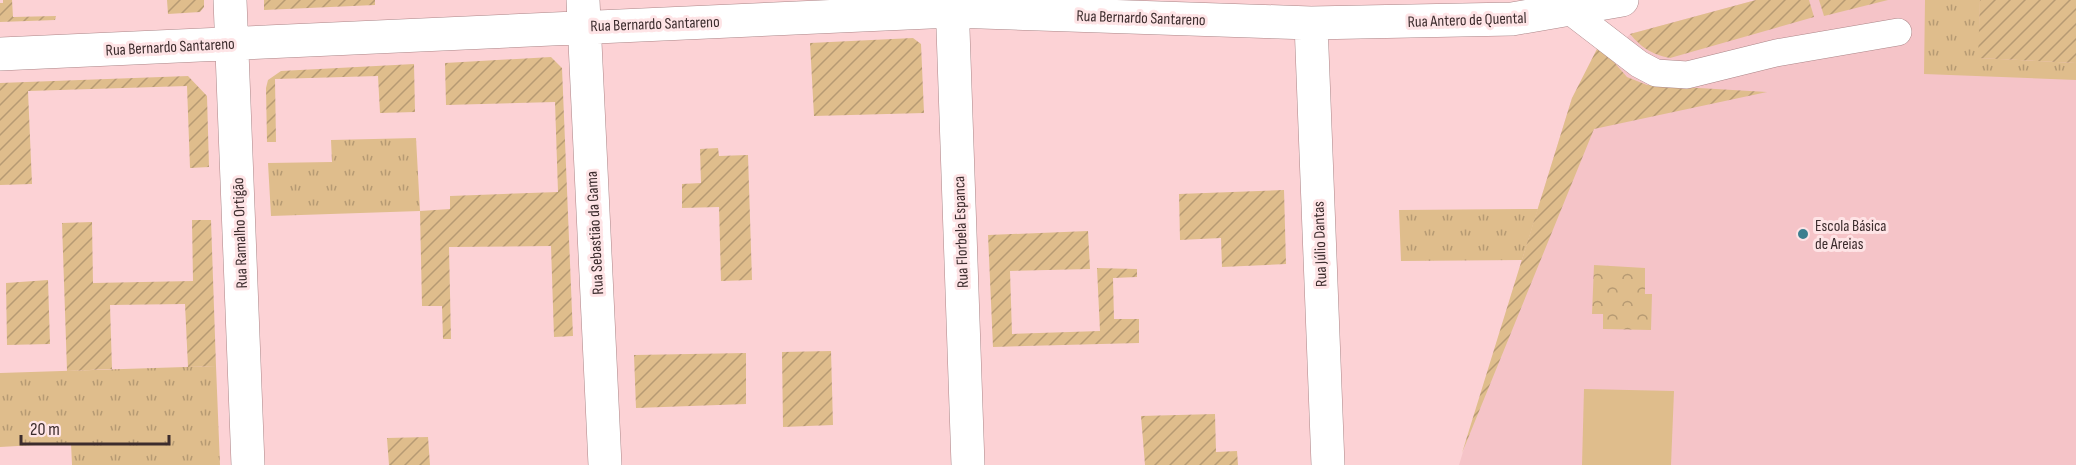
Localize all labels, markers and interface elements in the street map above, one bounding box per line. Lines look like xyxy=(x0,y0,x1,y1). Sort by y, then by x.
street label: Rua Bernardo Santareno xyxy=(1076,7,1206,30)
street label: Rua Antero de Quental xyxy=(1407,9,1527,32)
street label: Rua Bernardo Santareno xyxy=(590,13,720,36)
street label: Rua Bernardo Santareno xyxy=(105,35,235,60)
street label: Rua Sebastião da Gama xyxy=(583,171,608,295)
street label: Rua Florbela Espanca xyxy=(950,176,973,288)
street label: Rua Ramalho Ortigão xyxy=(229,177,252,289)
street label: Rua Júlio Dantas xyxy=(1309,200,1331,287)
place label: Escola Básica de Areias xyxy=(1815,217,1886,254)
marker: Escola Básica de Areias xyxy=(1796,227,1810,241)
scale bar xyxy=(21,408,170,446)
text: 20 m xyxy=(30,419,60,440)

